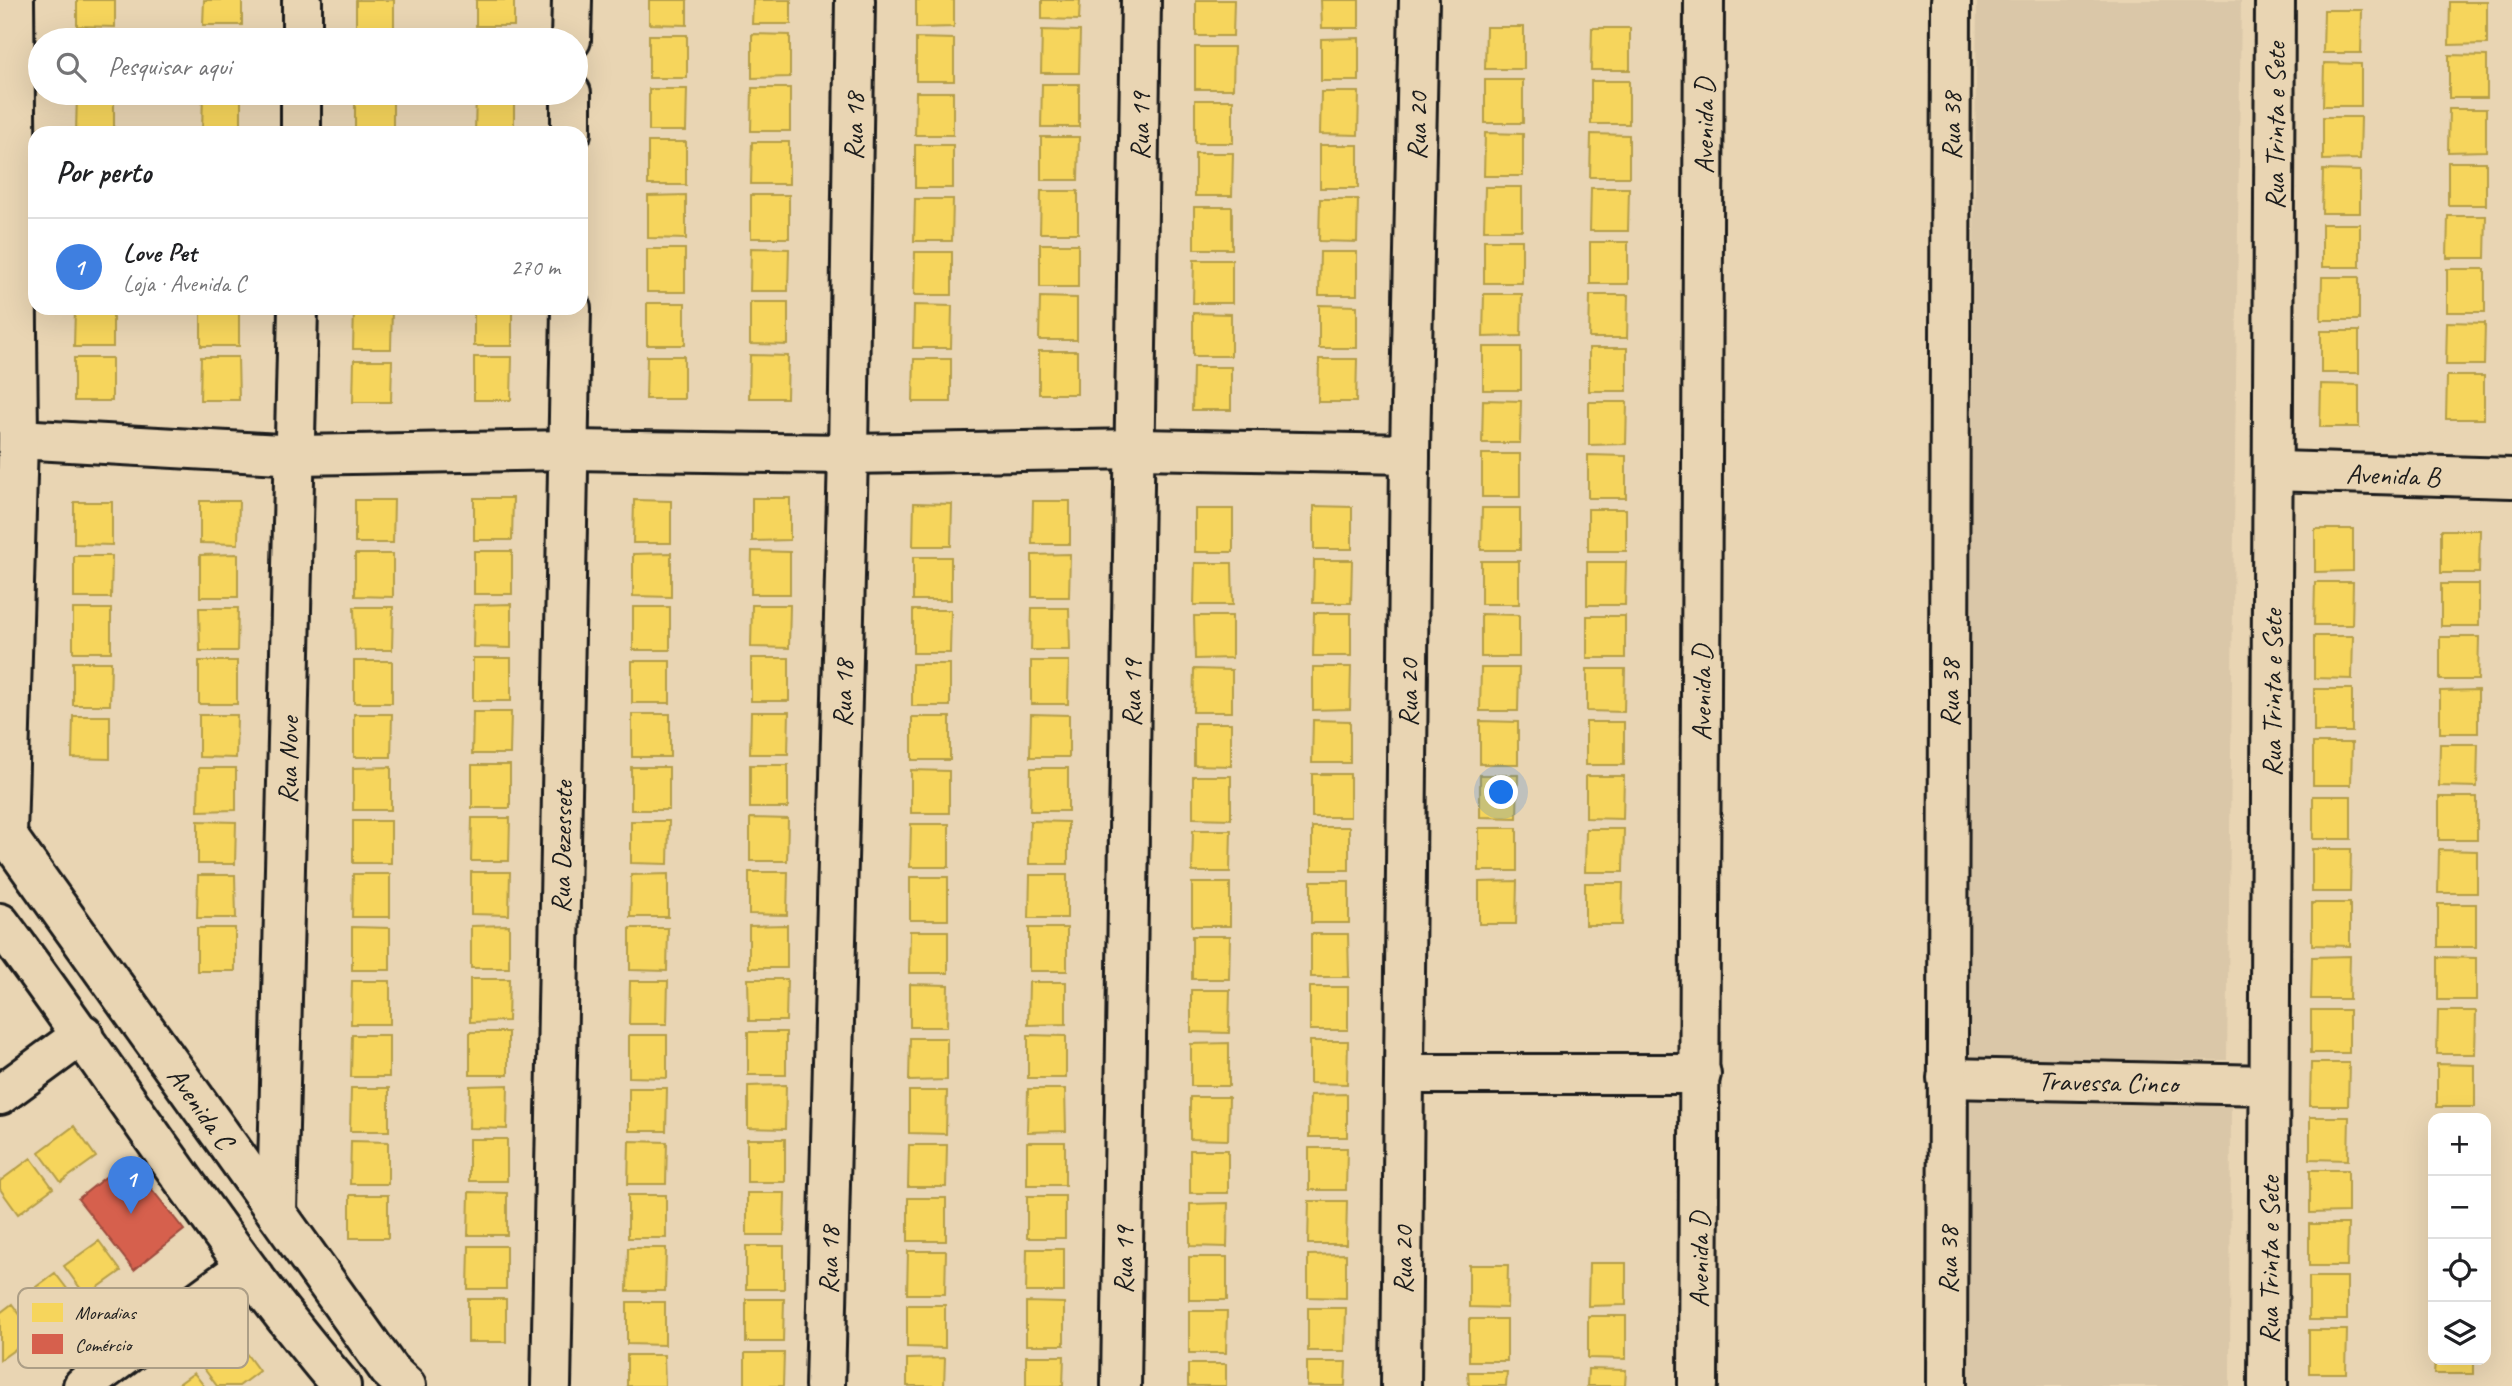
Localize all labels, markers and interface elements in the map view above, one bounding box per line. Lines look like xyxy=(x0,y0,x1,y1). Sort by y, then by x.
search box xyxy=(28,28,588,105)
street label: Rua Trinta e Sete xyxy=(2257,40,2293,210)
icon: search xyxy=(52,48,90,86)
text: Pesquisar aqui xyxy=(108,50,232,83)
street label: Avenida D xyxy=(1686,75,1722,174)
street label: Rua 20 xyxy=(1399,89,1435,160)
street label: Rua 18 xyxy=(836,90,872,161)
street label: Rua 19 xyxy=(1122,90,1158,160)
street label: Rua 38 xyxy=(1934,90,1969,160)
text: Por perto xyxy=(56,153,151,191)
text: Love Pet xyxy=(123,236,196,269)
text: 1 xyxy=(74,253,84,282)
text: 270 m xyxy=(511,253,560,282)
text: Loja · Avenida C xyxy=(123,269,246,298)
street label: Avenida B xyxy=(2345,456,2443,494)
street label: Rua Trinta e Sete xyxy=(2254,607,2290,777)
street label: Avenida D xyxy=(1684,642,1719,741)
street label: Rua 18 xyxy=(824,657,861,728)
street label: Rua 19 xyxy=(1114,657,1150,727)
street label: Rua 20 xyxy=(1390,657,1426,727)
street label: Rua 38 xyxy=(1932,657,1967,727)
street label: Rua Nove xyxy=(270,714,307,804)
your location xyxy=(1484,775,1518,809)
street label: Rua Dezessete xyxy=(543,779,580,914)
street label: Avenida C xyxy=(160,1060,244,1158)
street label: Travessa Cinco xyxy=(2038,1063,2181,1101)
map controls xyxy=(2428,1113,2491,1365)
button: + xyxy=(2428,1113,2491,1176)
pin: 1 xyxy=(108,1156,154,1214)
street label: Rua Trinta e Sete xyxy=(2251,1174,2287,1344)
button: − xyxy=(2428,1176,2491,1239)
street label: Avenida D xyxy=(1681,1209,1717,1308)
street label: Rua 18 xyxy=(810,1223,847,1294)
street label: Rua 19 xyxy=(1105,1223,1141,1294)
street label: Rua 20 xyxy=(1385,1224,1421,1294)
street label: Rua 38 xyxy=(1930,1224,1965,1294)
button: locate xyxy=(2428,1239,2491,1302)
legend xyxy=(18,1288,248,1368)
text: Moradias xyxy=(75,1301,137,1325)
button: layers xyxy=(2428,1302,2491,1365)
text: Comércio xyxy=(75,1333,134,1357)

